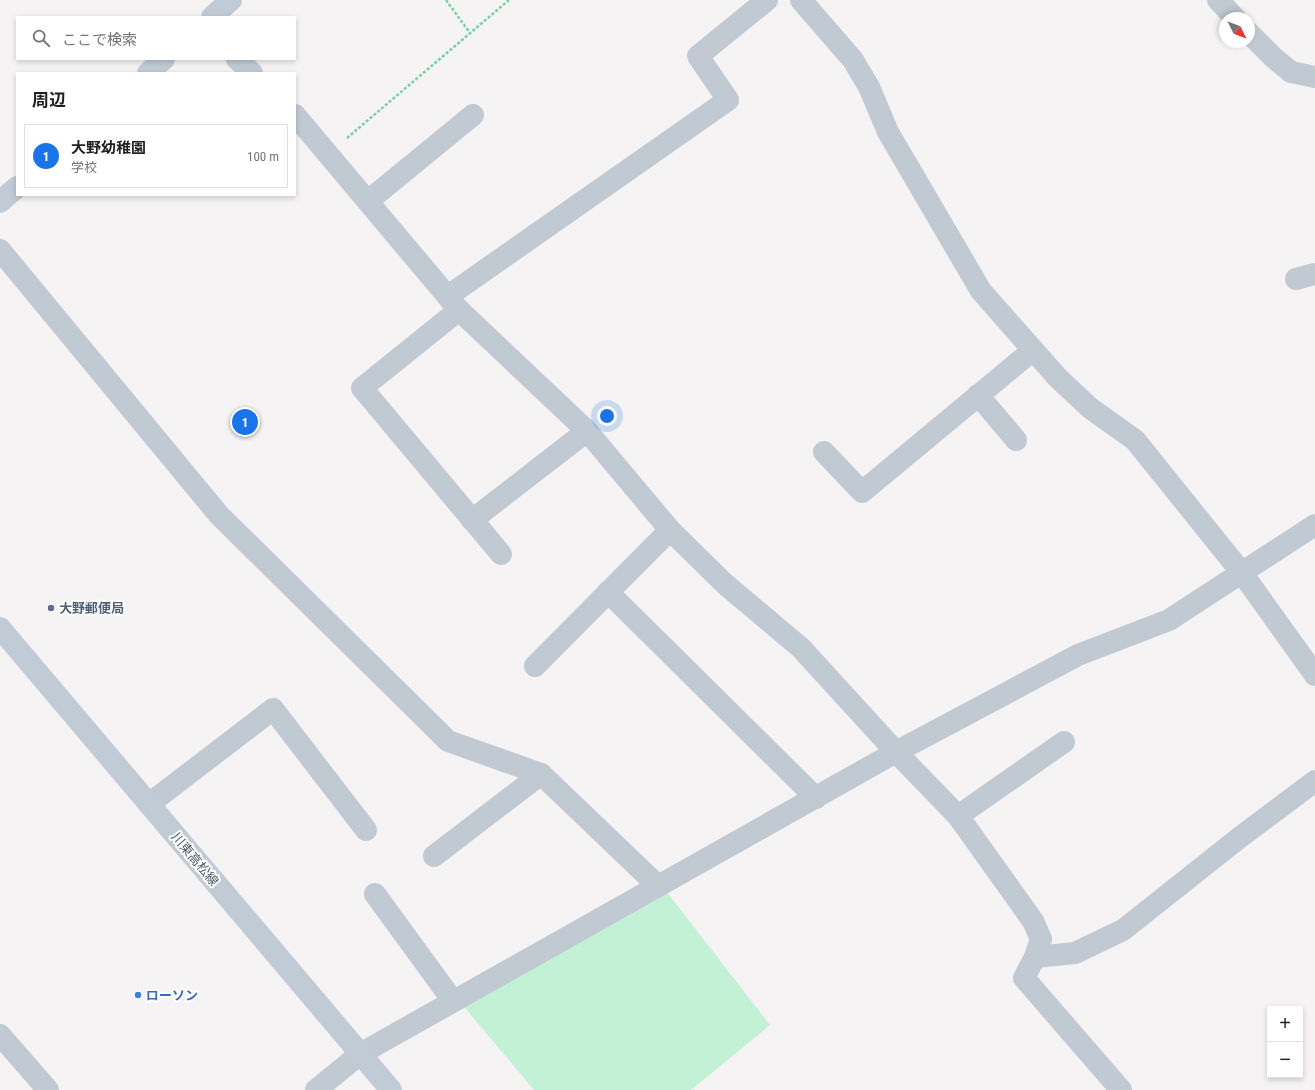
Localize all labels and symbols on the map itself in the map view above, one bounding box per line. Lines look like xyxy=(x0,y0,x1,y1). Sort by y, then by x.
north arrow xyxy=(1219,12,1255,48)
your location xyxy=(597,406,617,426)
pin: 1 xyxy=(232,407,258,437)
place label: 大野郵便局 xyxy=(59,601,124,616)
marker: 大野郵便局 xyxy=(46,603,56,613)
street label: 川東高松線 xyxy=(168,829,222,889)
place label: ローソン xyxy=(146,988,198,1003)
marker: ローソン xyxy=(133,990,143,1000)

